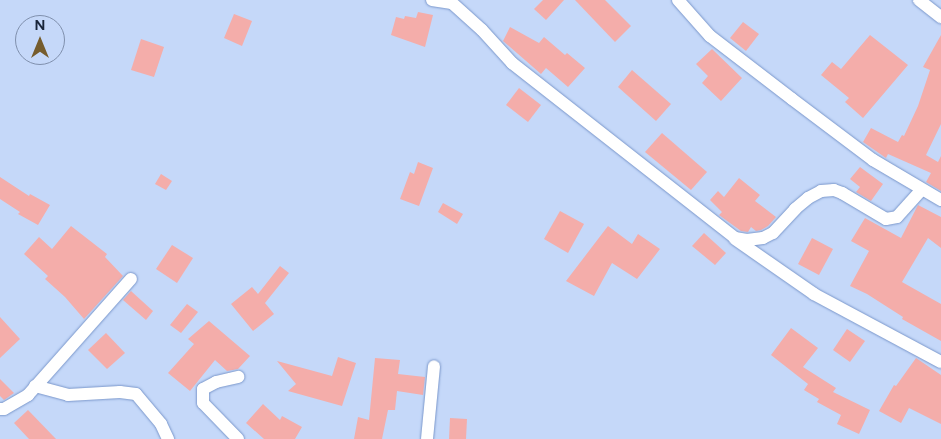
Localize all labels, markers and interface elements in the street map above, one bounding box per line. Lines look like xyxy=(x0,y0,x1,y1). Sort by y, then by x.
north arrow xyxy=(15,15,65,65)
text: N xyxy=(35,17,45,34)

